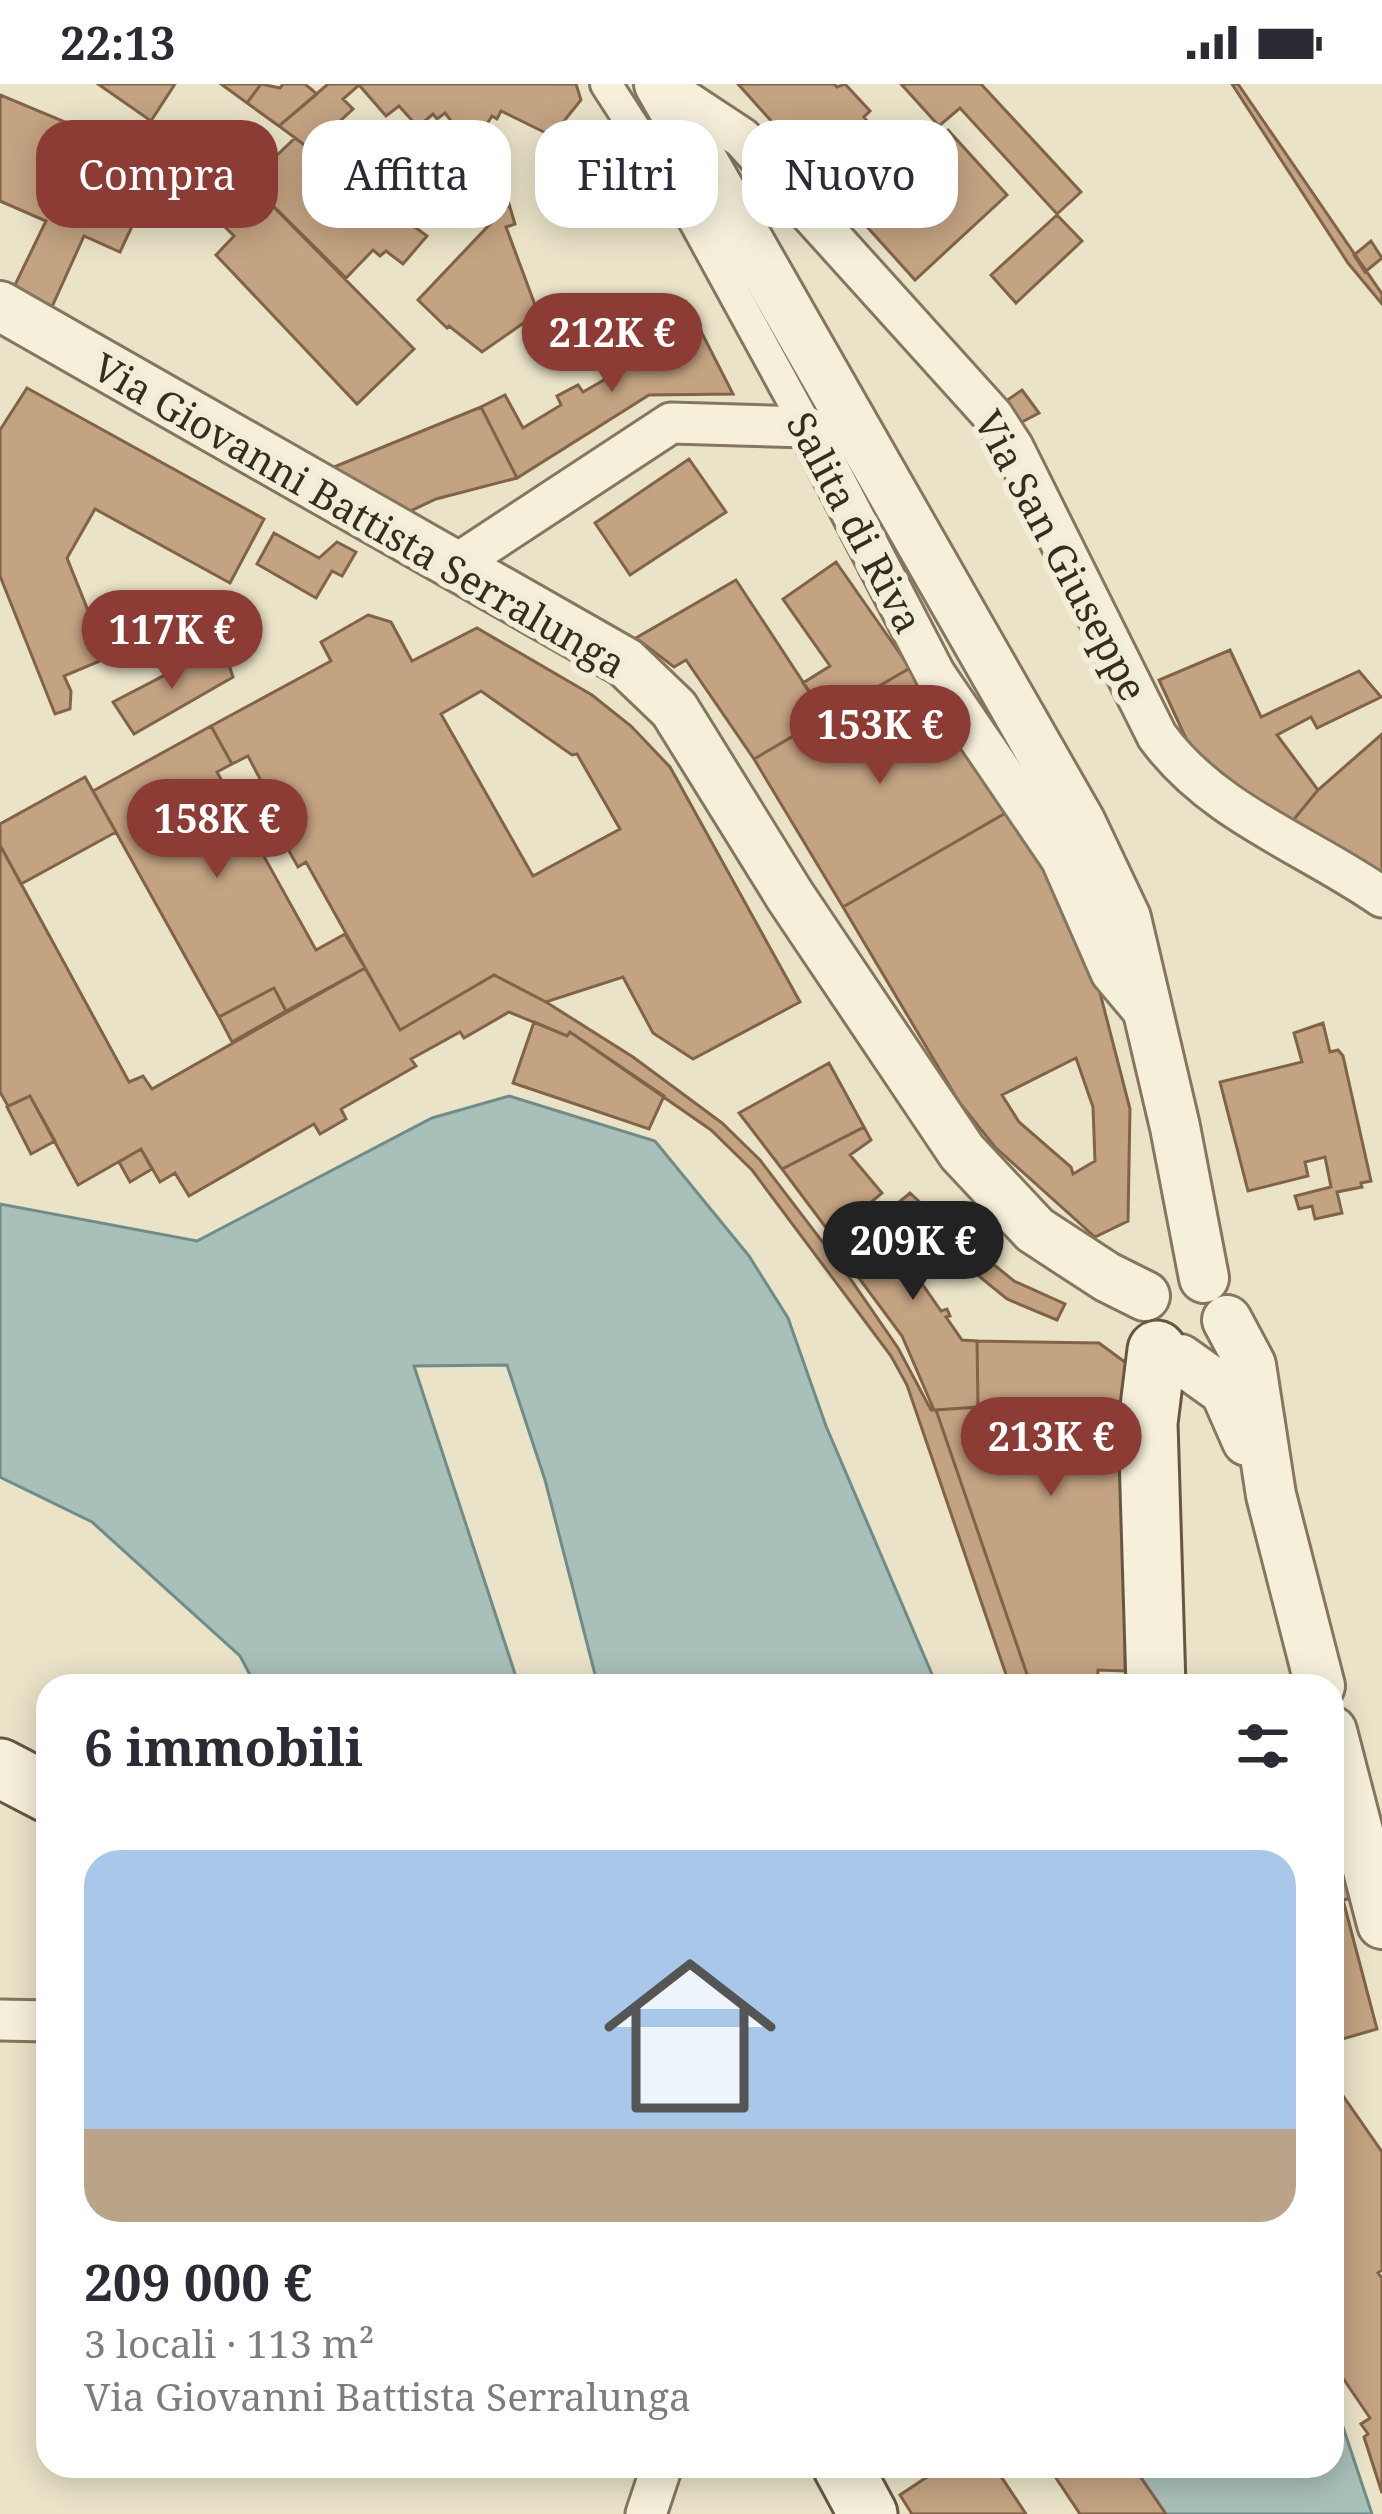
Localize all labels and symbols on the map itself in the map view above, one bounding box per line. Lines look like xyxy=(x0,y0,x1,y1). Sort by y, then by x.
pin: 212K € xyxy=(514,293,710,395)
street label: Via Giovanni Battista Serralunga xyxy=(84,339,636,689)
street label: Via San Giuseppe xyxy=(963,401,1161,709)
street label: Salita di Riva xyxy=(776,402,936,642)
pin: 117K € xyxy=(74,590,270,692)
pin: 153K € xyxy=(782,685,978,787)
pin: 158K € xyxy=(119,779,315,881)
pin: 209K € xyxy=(815,1201,1011,1303)
pin: 213K € xyxy=(953,1397,1149,1499)

